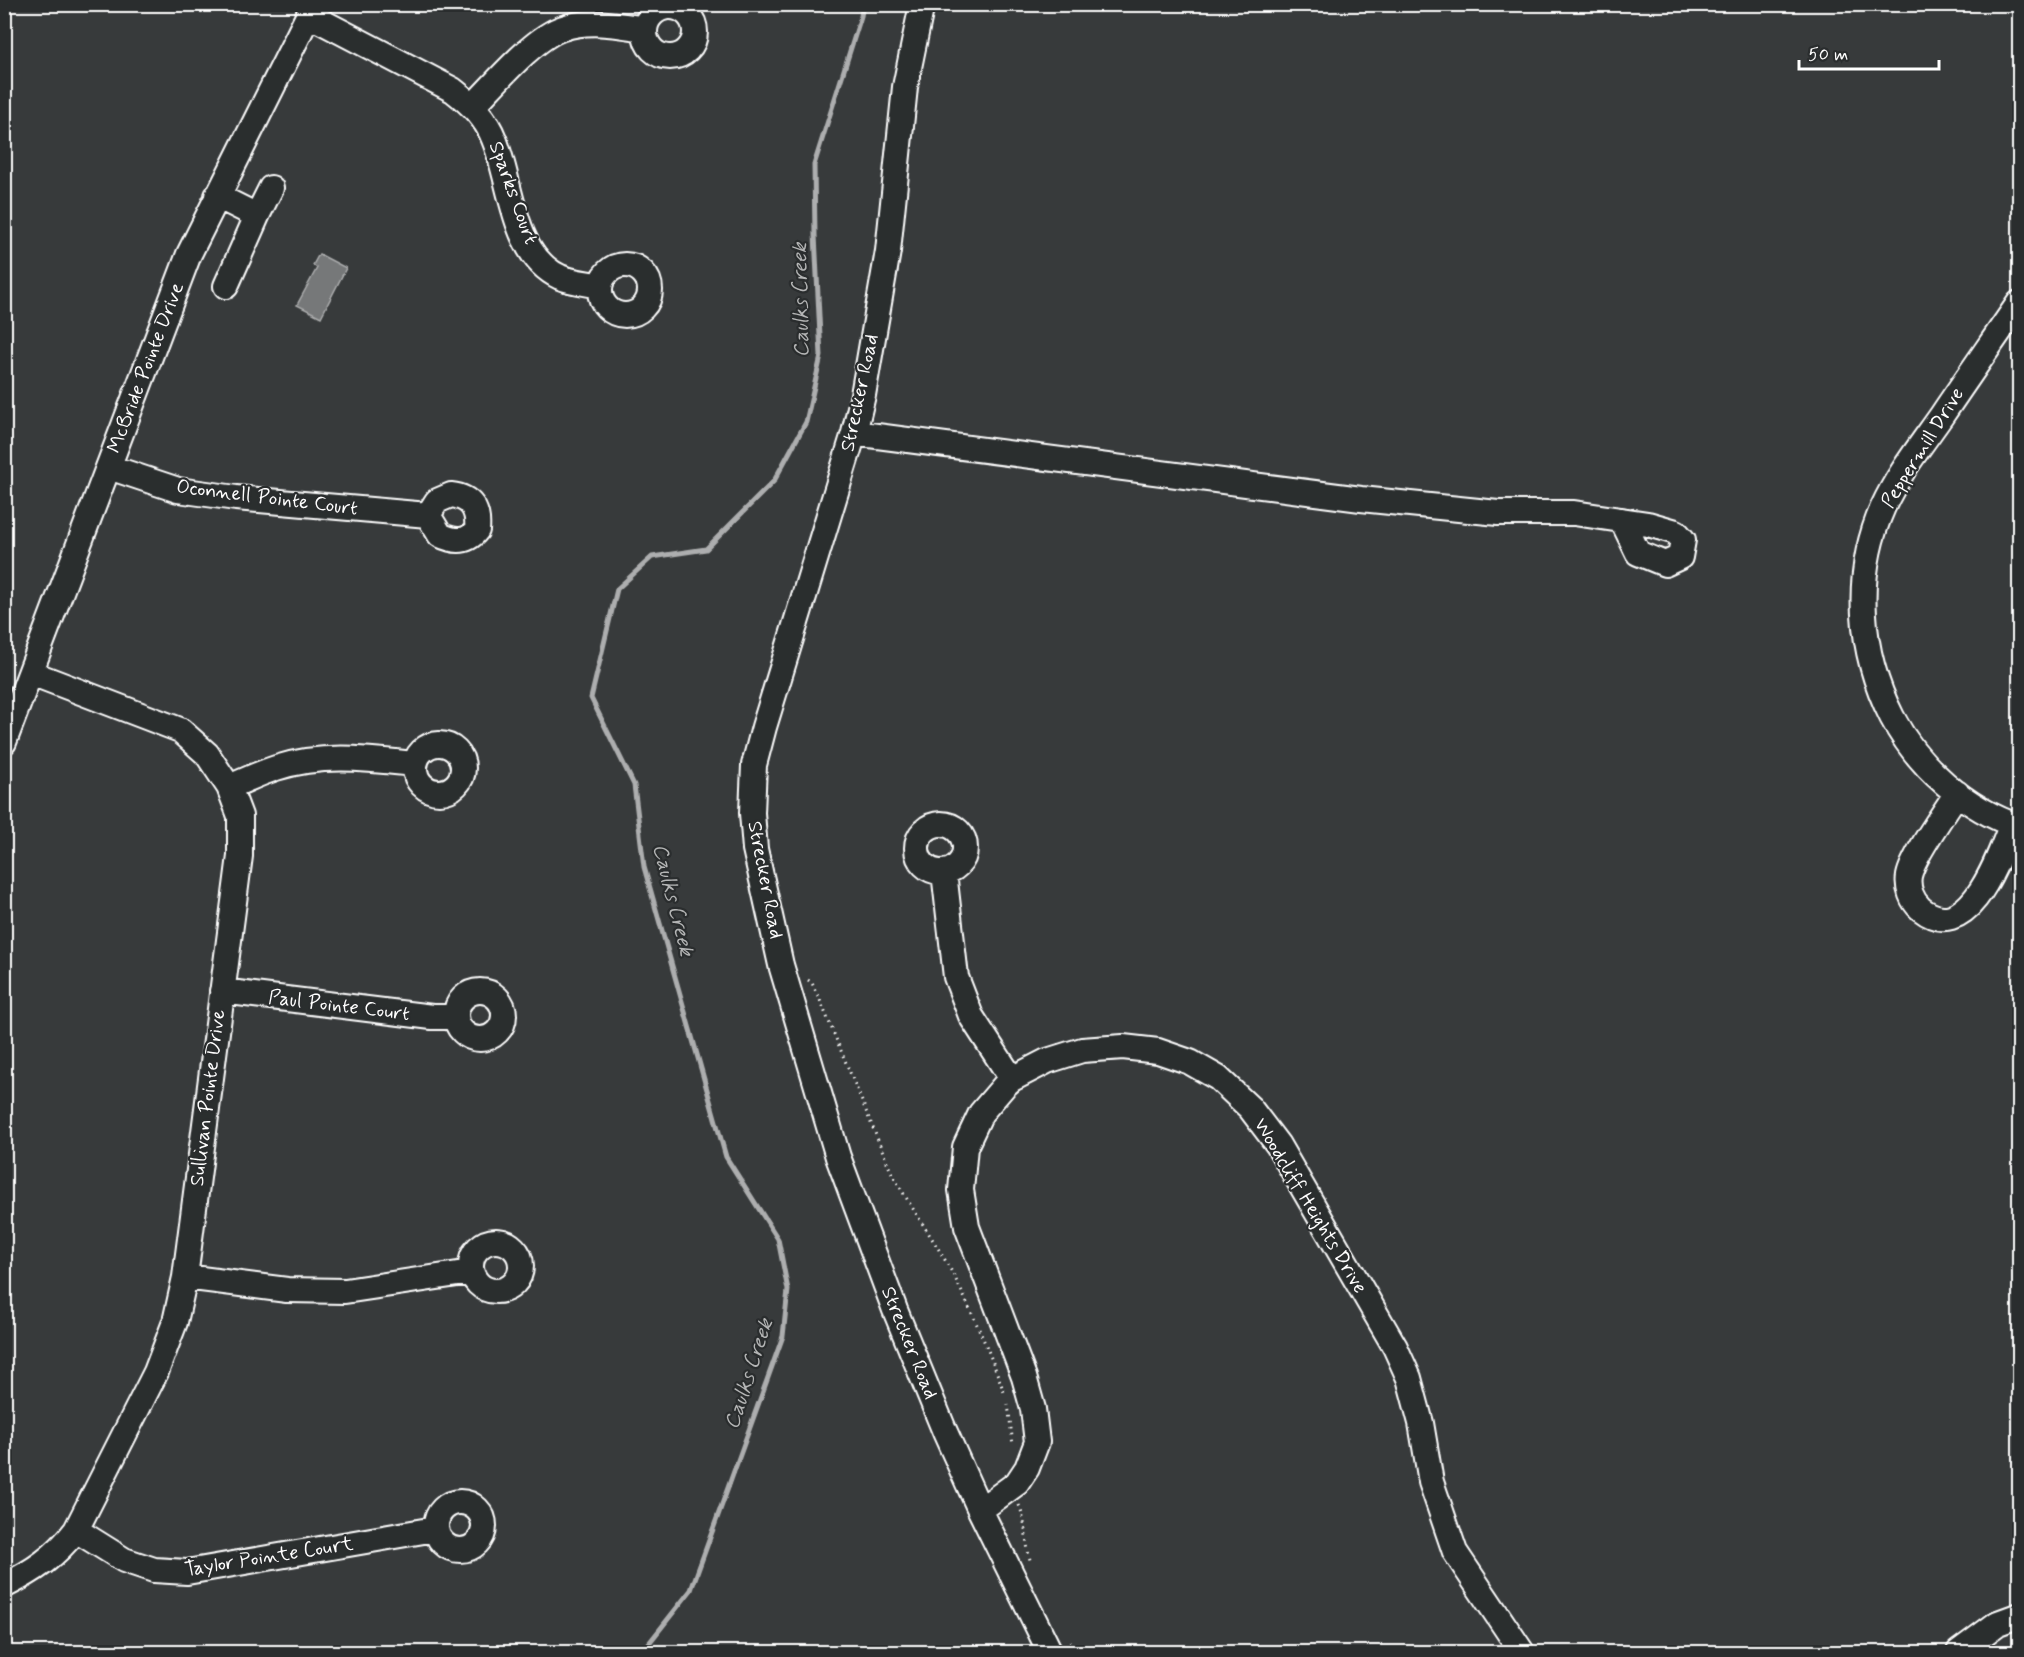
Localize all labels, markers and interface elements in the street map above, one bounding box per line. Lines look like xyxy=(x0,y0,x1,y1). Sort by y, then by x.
scale bar xyxy=(1799,33,1938,71)
text: 50 m xyxy=(1808,43,1848,67)
street label: Sparks Court xyxy=(482,138,544,248)
water label: Caulks Creek xyxy=(786,241,816,358)
street label: McBride Pointe Drive xyxy=(101,279,191,457)
street label: Strecker Road xyxy=(834,332,886,454)
street label: Peppermill Drive xyxy=(1875,383,1971,513)
street label: Oconnell Pointe Court xyxy=(175,473,359,523)
street label: Strecker Road xyxy=(740,819,790,941)
water label: Caulks Creek xyxy=(646,841,701,960)
street label: Paul Pointe Court xyxy=(267,984,411,1028)
street label: Sullivan Pointe Drive xyxy=(184,1008,232,1188)
street label: Woodcliff Heights Drive xyxy=(1247,1113,1373,1299)
street label: Strecker Road xyxy=(874,1283,944,1403)
water label: Caulks Creek xyxy=(718,1314,780,1433)
street label: Taylor Pointe Court xyxy=(183,1530,355,1584)

